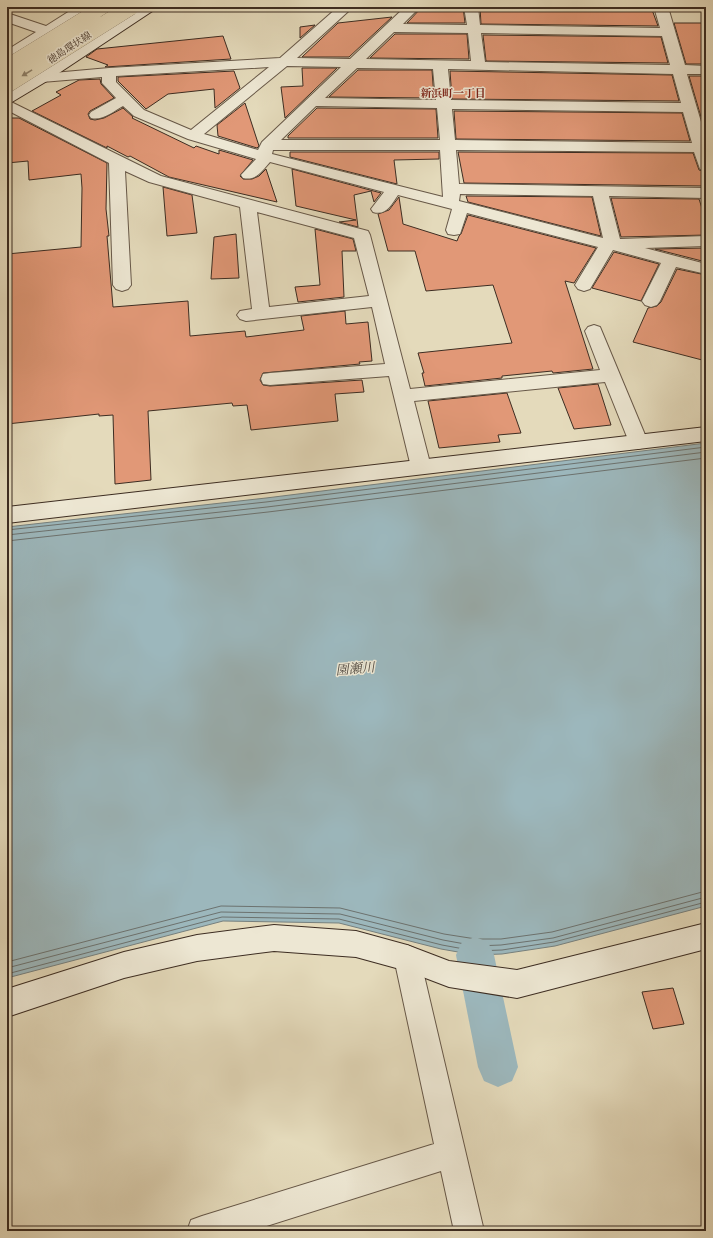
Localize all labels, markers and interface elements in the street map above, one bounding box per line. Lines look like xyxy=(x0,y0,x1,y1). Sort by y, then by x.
street label: 徳島環状線 xyxy=(45,28,94,66)
one-way arrow xyxy=(21,70,33,77)
district label: 新浜町一丁目 xyxy=(420,86,486,101)
water label: 園瀬川 xyxy=(335,658,377,679)

